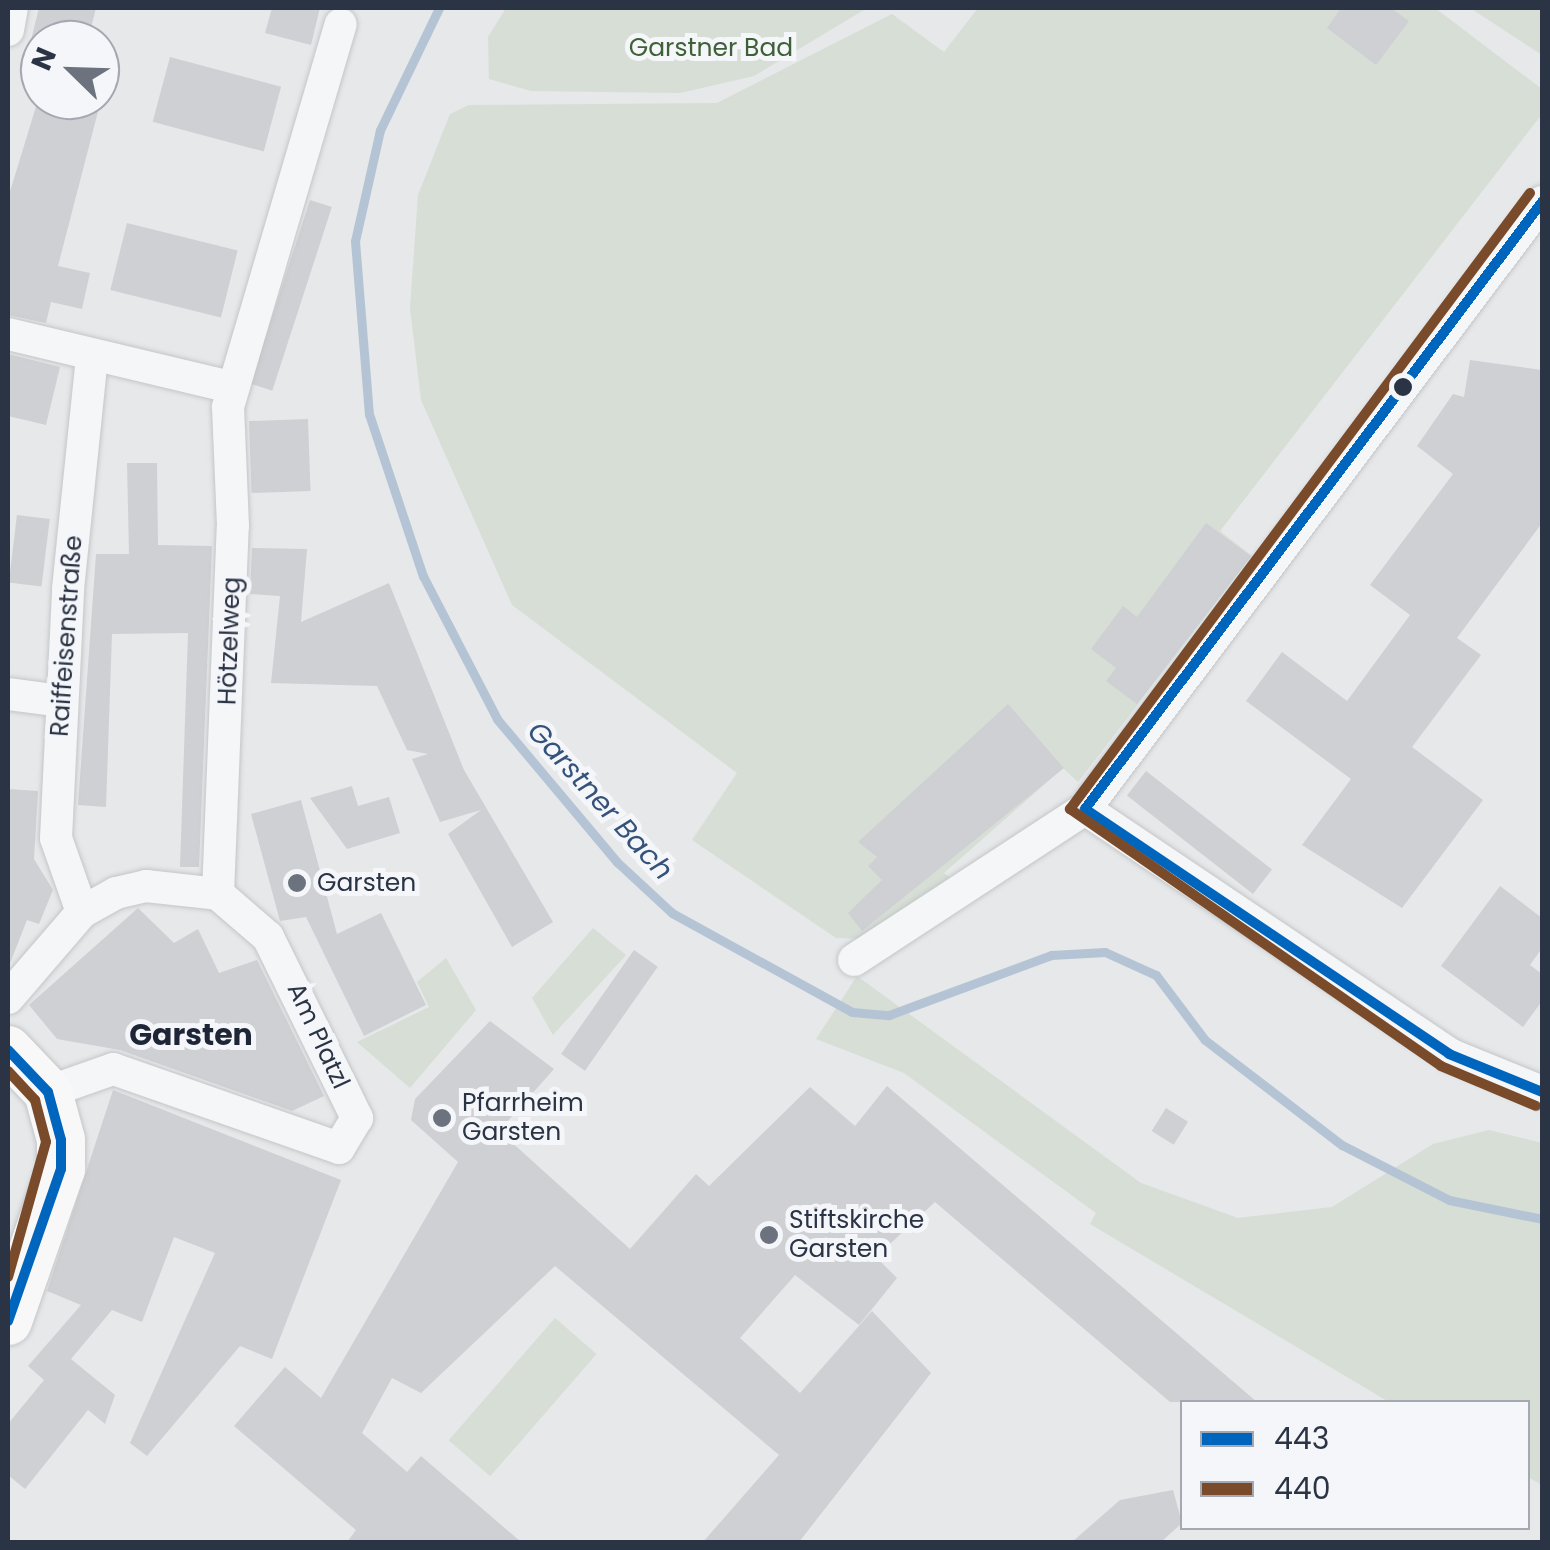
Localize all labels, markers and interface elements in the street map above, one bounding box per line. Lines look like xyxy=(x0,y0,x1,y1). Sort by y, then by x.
north arrow xyxy=(20,20,120,120)
park label: Garstner Bad xyxy=(629,33,793,63)
text: N xyxy=(22,42,66,76)
unlabelled marker xyxy=(1393,377,1413,397)
street label: Raiffeisenstraße xyxy=(45,534,89,738)
street label: Hötzelweg xyxy=(213,576,247,706)
water label: Garstner Bach xyxy=(520,715,680,887)
place label: Garsten xyxy=(317,868,416,898)
marker: Garsten xyxy=(286,872,308,894)
street label: Am Platzl xyxy=(280,978,356,1094)
district label: Garsten xyxy=(129,1017,253,1053)
place label: Pfarrheim Garsten xyxy=(462,1089,584,1148)
marker: Pfarrheim Garsten xyxy=(431,1107,453,1129)
place label: Stiftskirche Garsten xyxy=(789,1206,924,1265)
marker: Stiftskirche Garsten xyxy=(758,1224,780,1246)
legend xyxy=(1180,1400,1530,1530)
text: 443 xyxy=(1274,1417,1329,1460)
text: 440 xyxy=(1274,1467,1331,1510)

